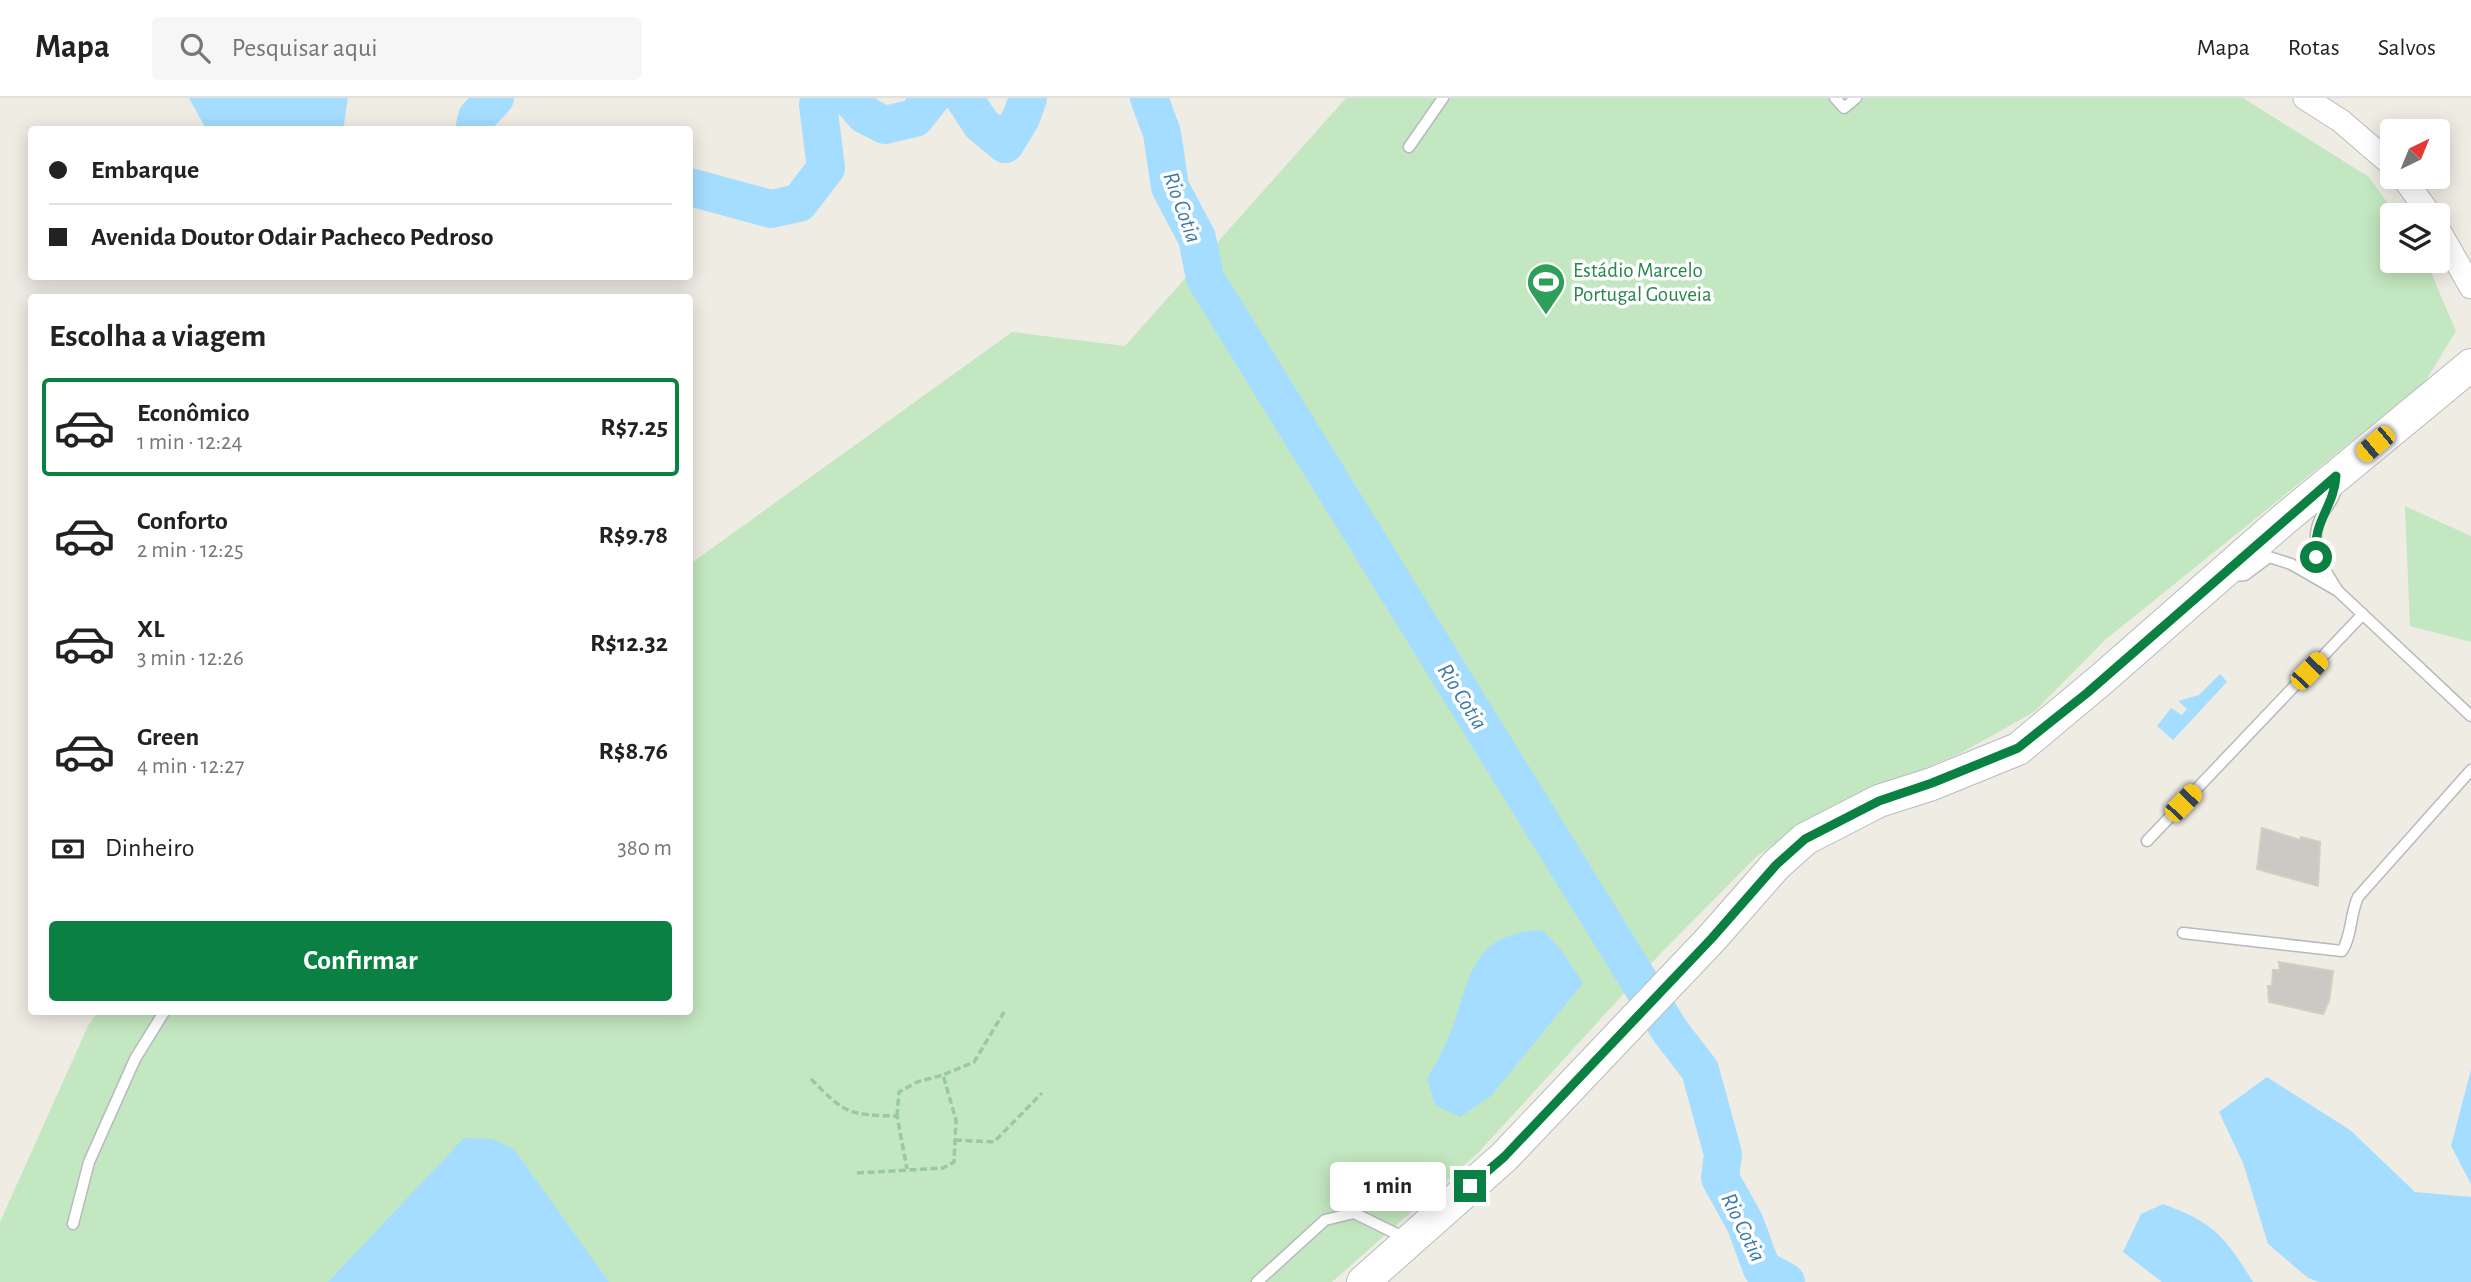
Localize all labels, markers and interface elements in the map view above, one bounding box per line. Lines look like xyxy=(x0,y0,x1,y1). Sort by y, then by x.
search box xyxy=(152,17,642,80)
icon: search xyxy=(176,29,214,67)
text: Mapa xyxy=(35,31,110,64)
text: Pesquisar aqui xyxy=(232,35,378,61)
text: Mapa xyxy=(2197,36,2250,60)
text: Rotas xyxy=(2288,36,2340,60)
text: Salvos xyxy=(2378,36,2436,60)
north arrow xyxy=(2380,119,2450,189)
map controls xyxy=(2380,119,2450,273)
text: Embarque xyxy=(91,157,199,183)
water label: Rio Cotia xyxy=(1158,169,1205,246)
button: layers xyxy=(2380,203,2450,273)
text: Avenida Doutor Odair Pacheco Pedroso xyxy=(91,224,494,250)
place label: Estádio Marcelo Portugal Gouveia xyxy=(1573,260,1712,305)
sports icon: Estádio Marcelo Portugal Gouveia xyxy=(1525,261,1567,316)
text: Escolha a viagem xyxy=(49,320,266,352)
icon: car xyxy=(53,396,116,459)
text: Econômico xyxy=(137,400,250,426)
text: R$7.25 xyxy=(600,414,668,440)
car xyxy=(2353,422,2398,466)
text: 1 min · 12:24 xyxy=(137,431,243,454)
icon: car xyxy=(53,504,116,567)
text: Conforto xyxy=(137,508,228,534)
text: R$9.78 xyxy=(598,522,668,548)
text: 2 min · 12:25 xyxy=(137,539,244,562)
route start xyxy=(2300,541,2332,573)
icon: car xyxy=(53,612,116,675)
text: XL xyxy=(137,616,164,642)
text: R$12.32 xyxy=(590,630,668,656)
text: 3 min · 12:26 xyxy=(137,647,244,670)
car xyxy=(2287,649,2332,693)
water label: Rio Cotia xyxy=(1433,660,1491,734)
icon: car xyxy=(53,720,116,783)
text: Green xyxy=(137,724,199,750)
text: R$8.76 xyxy=(598,738,668,764)
text: 4 min · 12:27 xyxy=(137,755,244,778)
car xyxy=(2161,781,2206,825)
icon: cash xyxy=(49,830,87,868)
text: Dinheiro xyxy=(105,835,194,861)
text: 380 m xyxy=(617,837,672,860)
button: Confirmar xyxy=(49,921,672,1001)
callout: 1 min xyxy=(1330,1162,1446,1210)
route end xyxy=(1454,1170,1486,1202)
text: 1 min xyxy=(1364,1175,1412,1198)
water label: Rio Cotia xyxy=(1716,1190,1769,1266)

